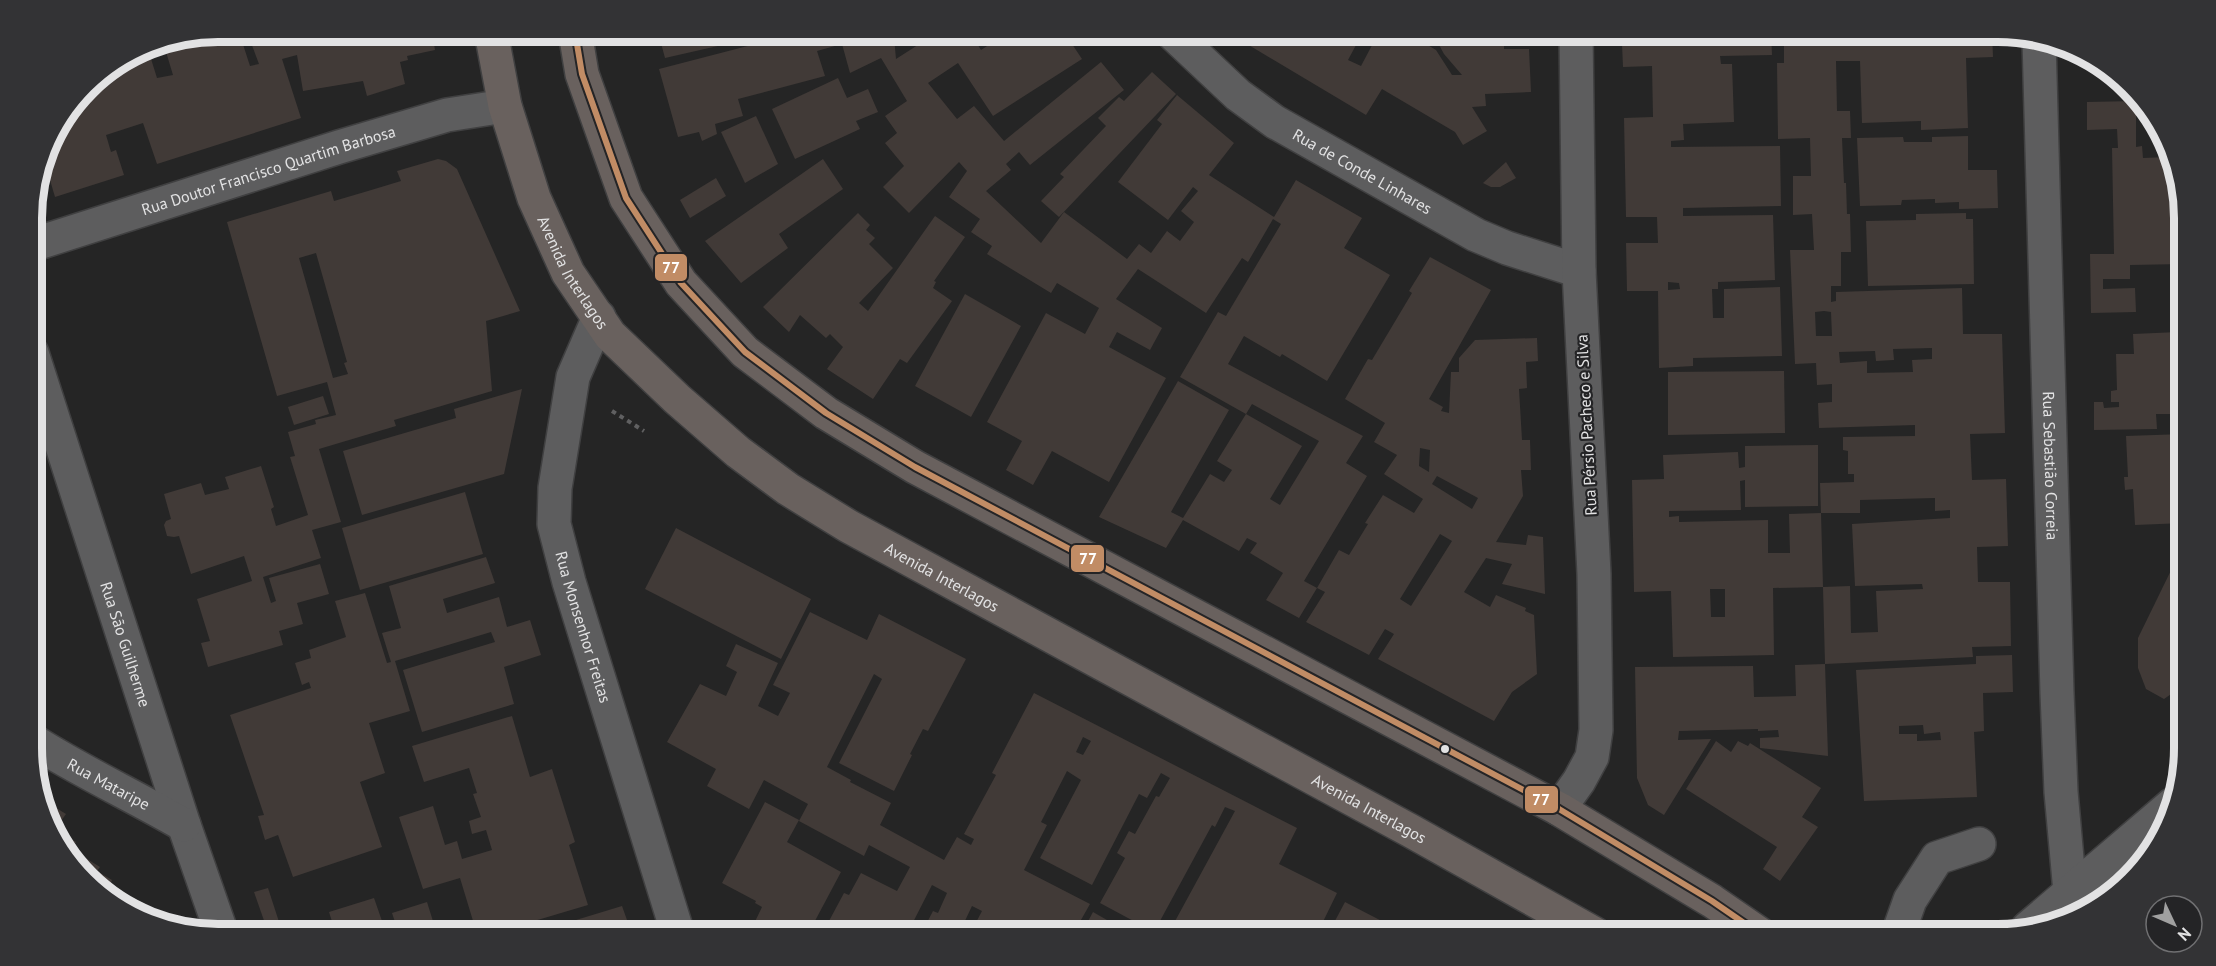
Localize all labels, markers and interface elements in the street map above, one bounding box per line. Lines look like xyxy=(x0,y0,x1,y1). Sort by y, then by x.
street label: Rua Doutor Francisco Quartim Barbosa xyxy=(139,121,398,219)
street label: Rua de Conde Linhares xyxy=(1289,124,1436,218)
street label: Avenida Interlagos xyxy=(533,213,613,333)
line badge: 77 xyxy=(654,253,688,282)
text: 77 xyxy=(662,257,680,277)
street label: Rua Pérsio Pacheco e Silva xyxy=(1571,334,1601,516)
street label: Rua Sebastião Correia xyxy=(2039,391,2063,541)
street label: Avenida Interlagos xyxy=(881,538,1003,616)
line badge: 77 xyxy=(1070,544,1105,573)
text: 77 xyxy=(1079,548,1097,568)
street label: Rua Monsenhor Freitas xyxy=(551,549,616,705)
street label: Rua São Guilherme xyxy=(96,579,155,709)
unlabelled marker xyxy=(1439,743,1451,755)
street label: Rua Mataripe xyxy=(64,754,153,814)
street label: Avenida Interlagos xyxy=(1309,769,1430,848)
line badge: 77 xyxy=(1524,785,1559,814)
text: 77 xyxy=(1532,789,1550,809)
north arrow xyxy=(2144,894,2204,954)
text: N xyxy=(2174,924,2196,945)

